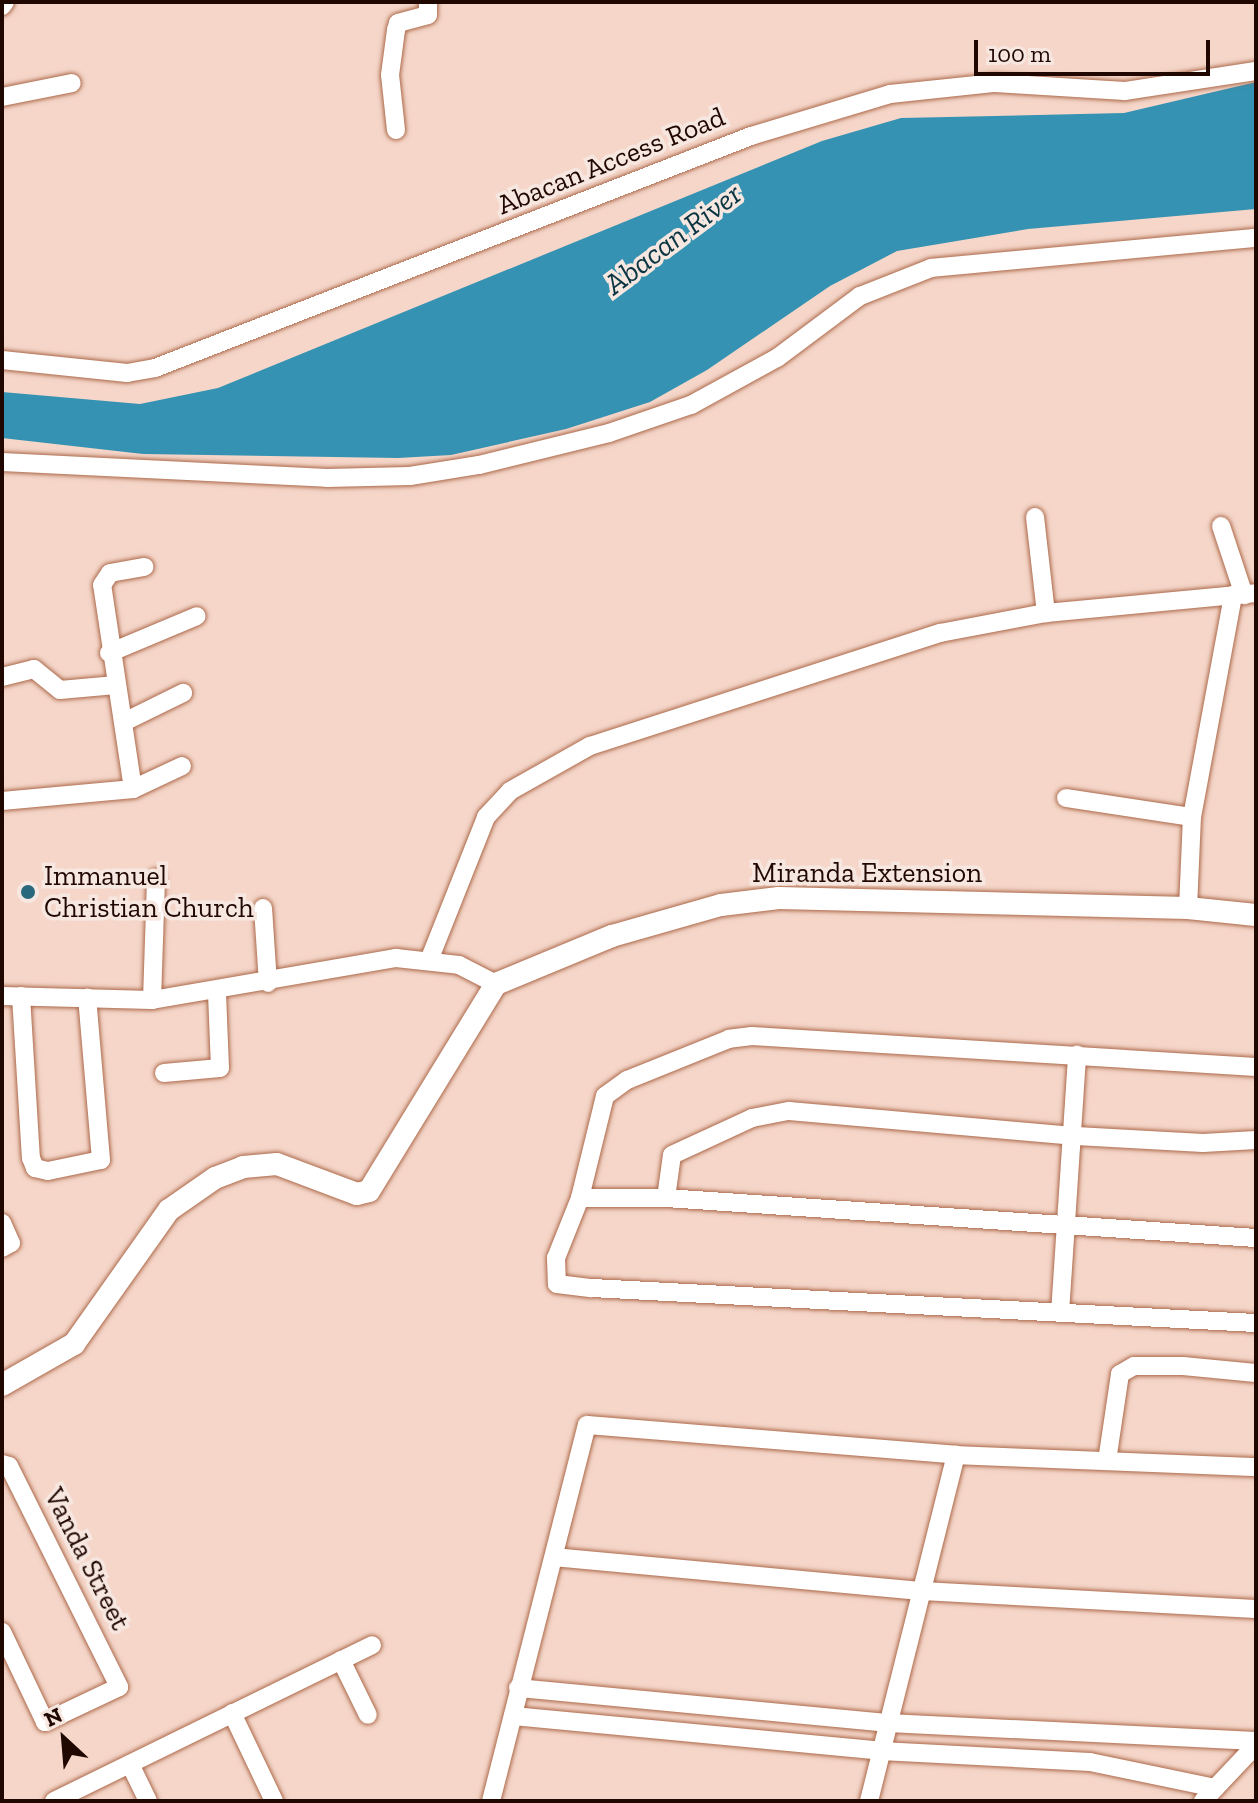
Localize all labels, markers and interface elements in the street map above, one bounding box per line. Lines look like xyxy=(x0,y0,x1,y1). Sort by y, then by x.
scale bar xyxy=(978,24,1214,74)
text: 100 m xyxy=(988,39,1051,68)
street label: Abacan Access Road xyxy=(492,100,730,222)
water label: Abacan River xyxy=(597,176,749,302)
street label: Miranda Extension xyxy=(752,856,982,890)
place label: Immanuel Christian Church xyxy=(44,859,254,925)
marker: Immanuel Christian Church xyxy=(19,883,37,901)
street label: Vanda Street xyxy=(37,1482,137,1636)
north arrow xyxy=(24,1699,104,1779)
text: N xyxy=(40,1701,67,1733)

